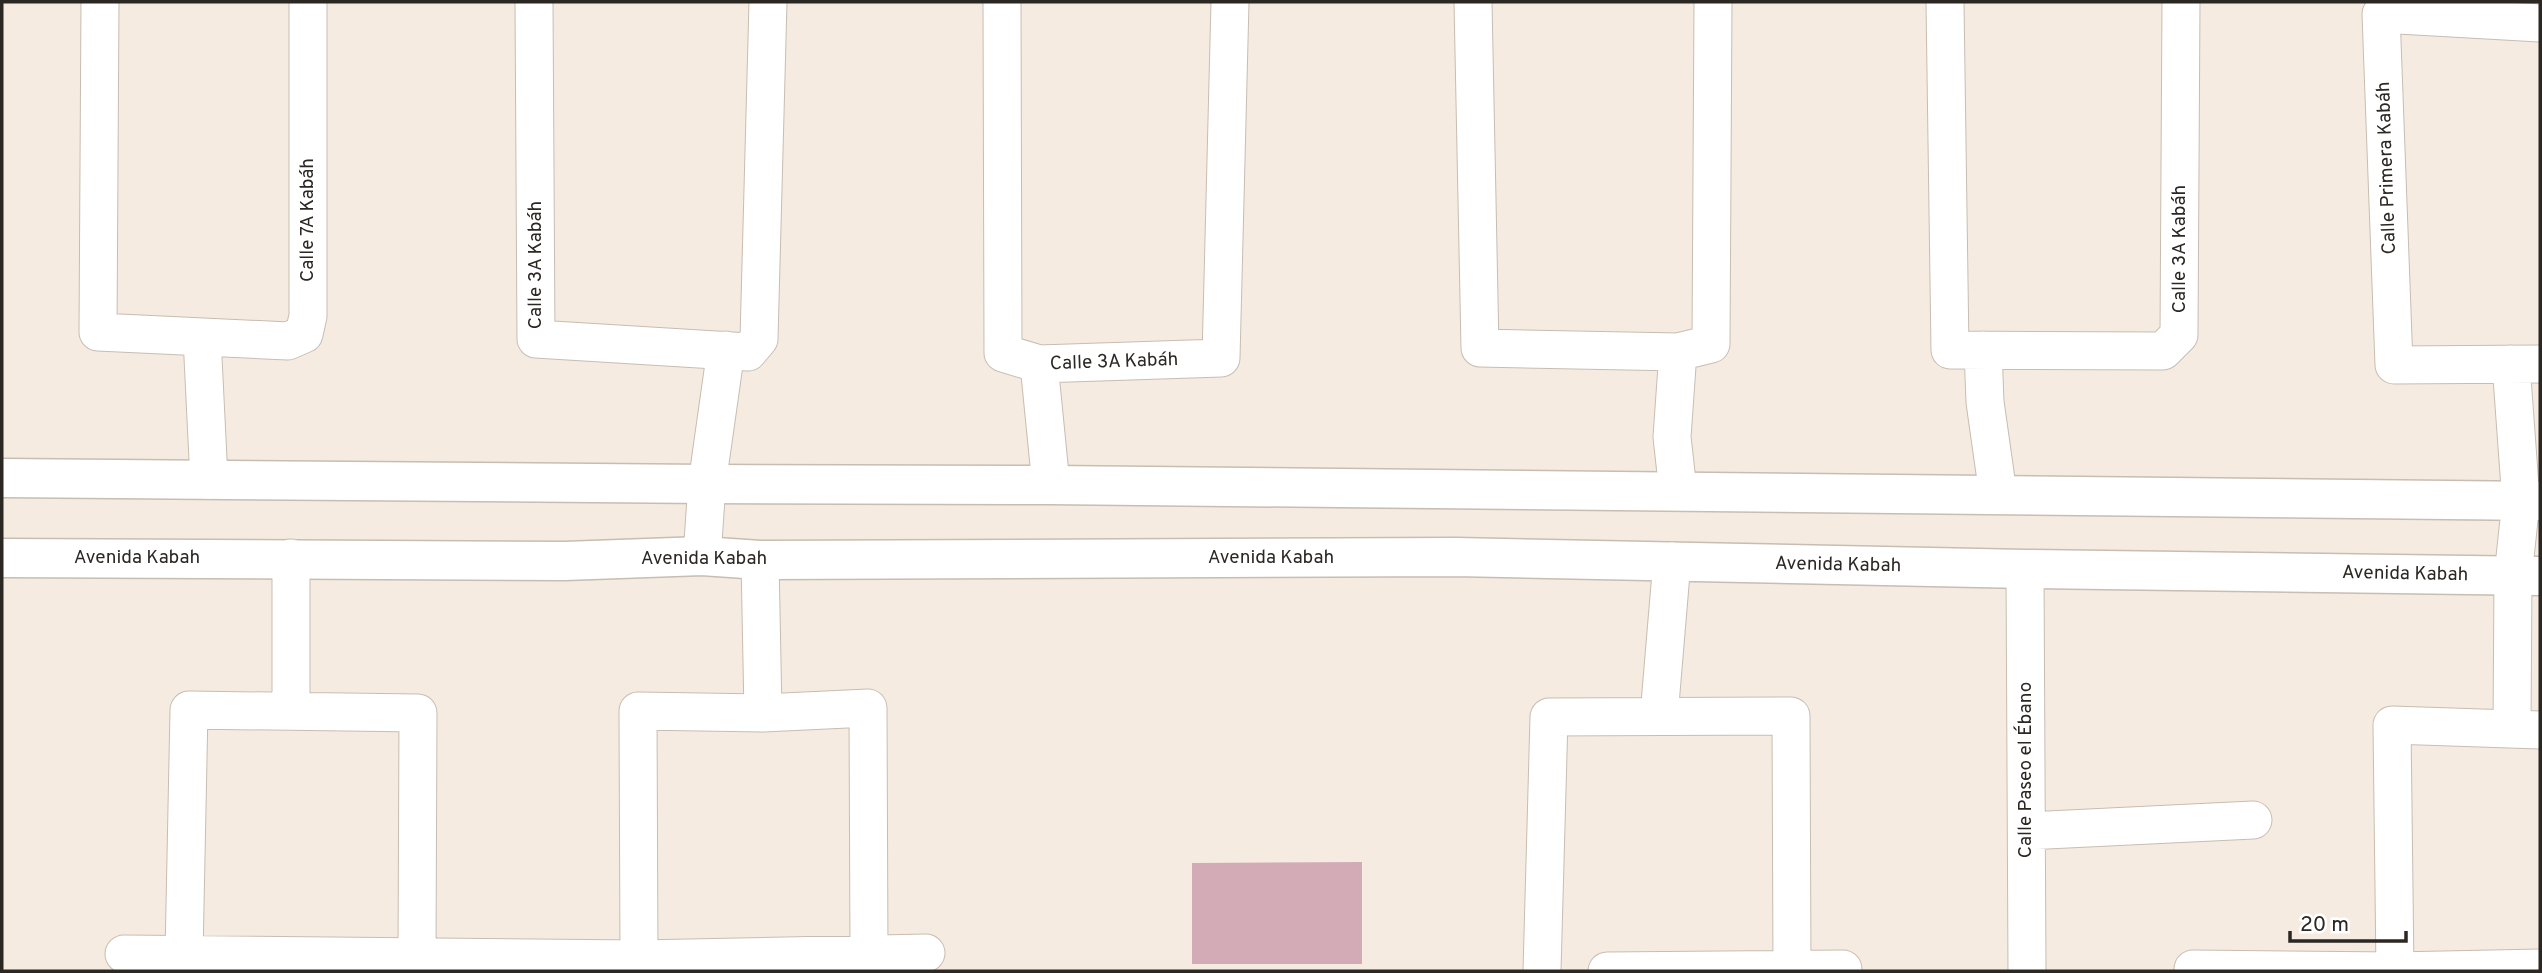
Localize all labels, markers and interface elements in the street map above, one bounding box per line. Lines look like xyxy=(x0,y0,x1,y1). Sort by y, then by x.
street label: Calle Primera Kabáh xyxy=(2372,81,2402,255)
street label: Calle 7A Kabáh xyxy=(296,158,320,282)
street label: Calle 3A Kabáh xyxy=(2168,185,2192,313)
street label: Calle 3A Kabáh xyxy=(524,201,548,329)
street label: Calle 3A Kabáh xyxy=(1049,348,1179,376)
street label: Avenida Kabah xyxy=(74,546,200,570)
street label: Avenida Kabah xyxy=(1208,546,1334,570)
street label: Avenida Kabah xyxy=(641,547,767,571)
street label: Avenida Kabah xyxy=(1775,552,1901,578)
street label: Avenida Kabah xyxy=(2342,561,2468,587)
street label: Calle Paseo el Ébano xyxy=(2013,682,2038,858)
scale bar xyxy=(2290,900,2406,944)
text: 20 m xyxy=(2300,912,2349,939)

